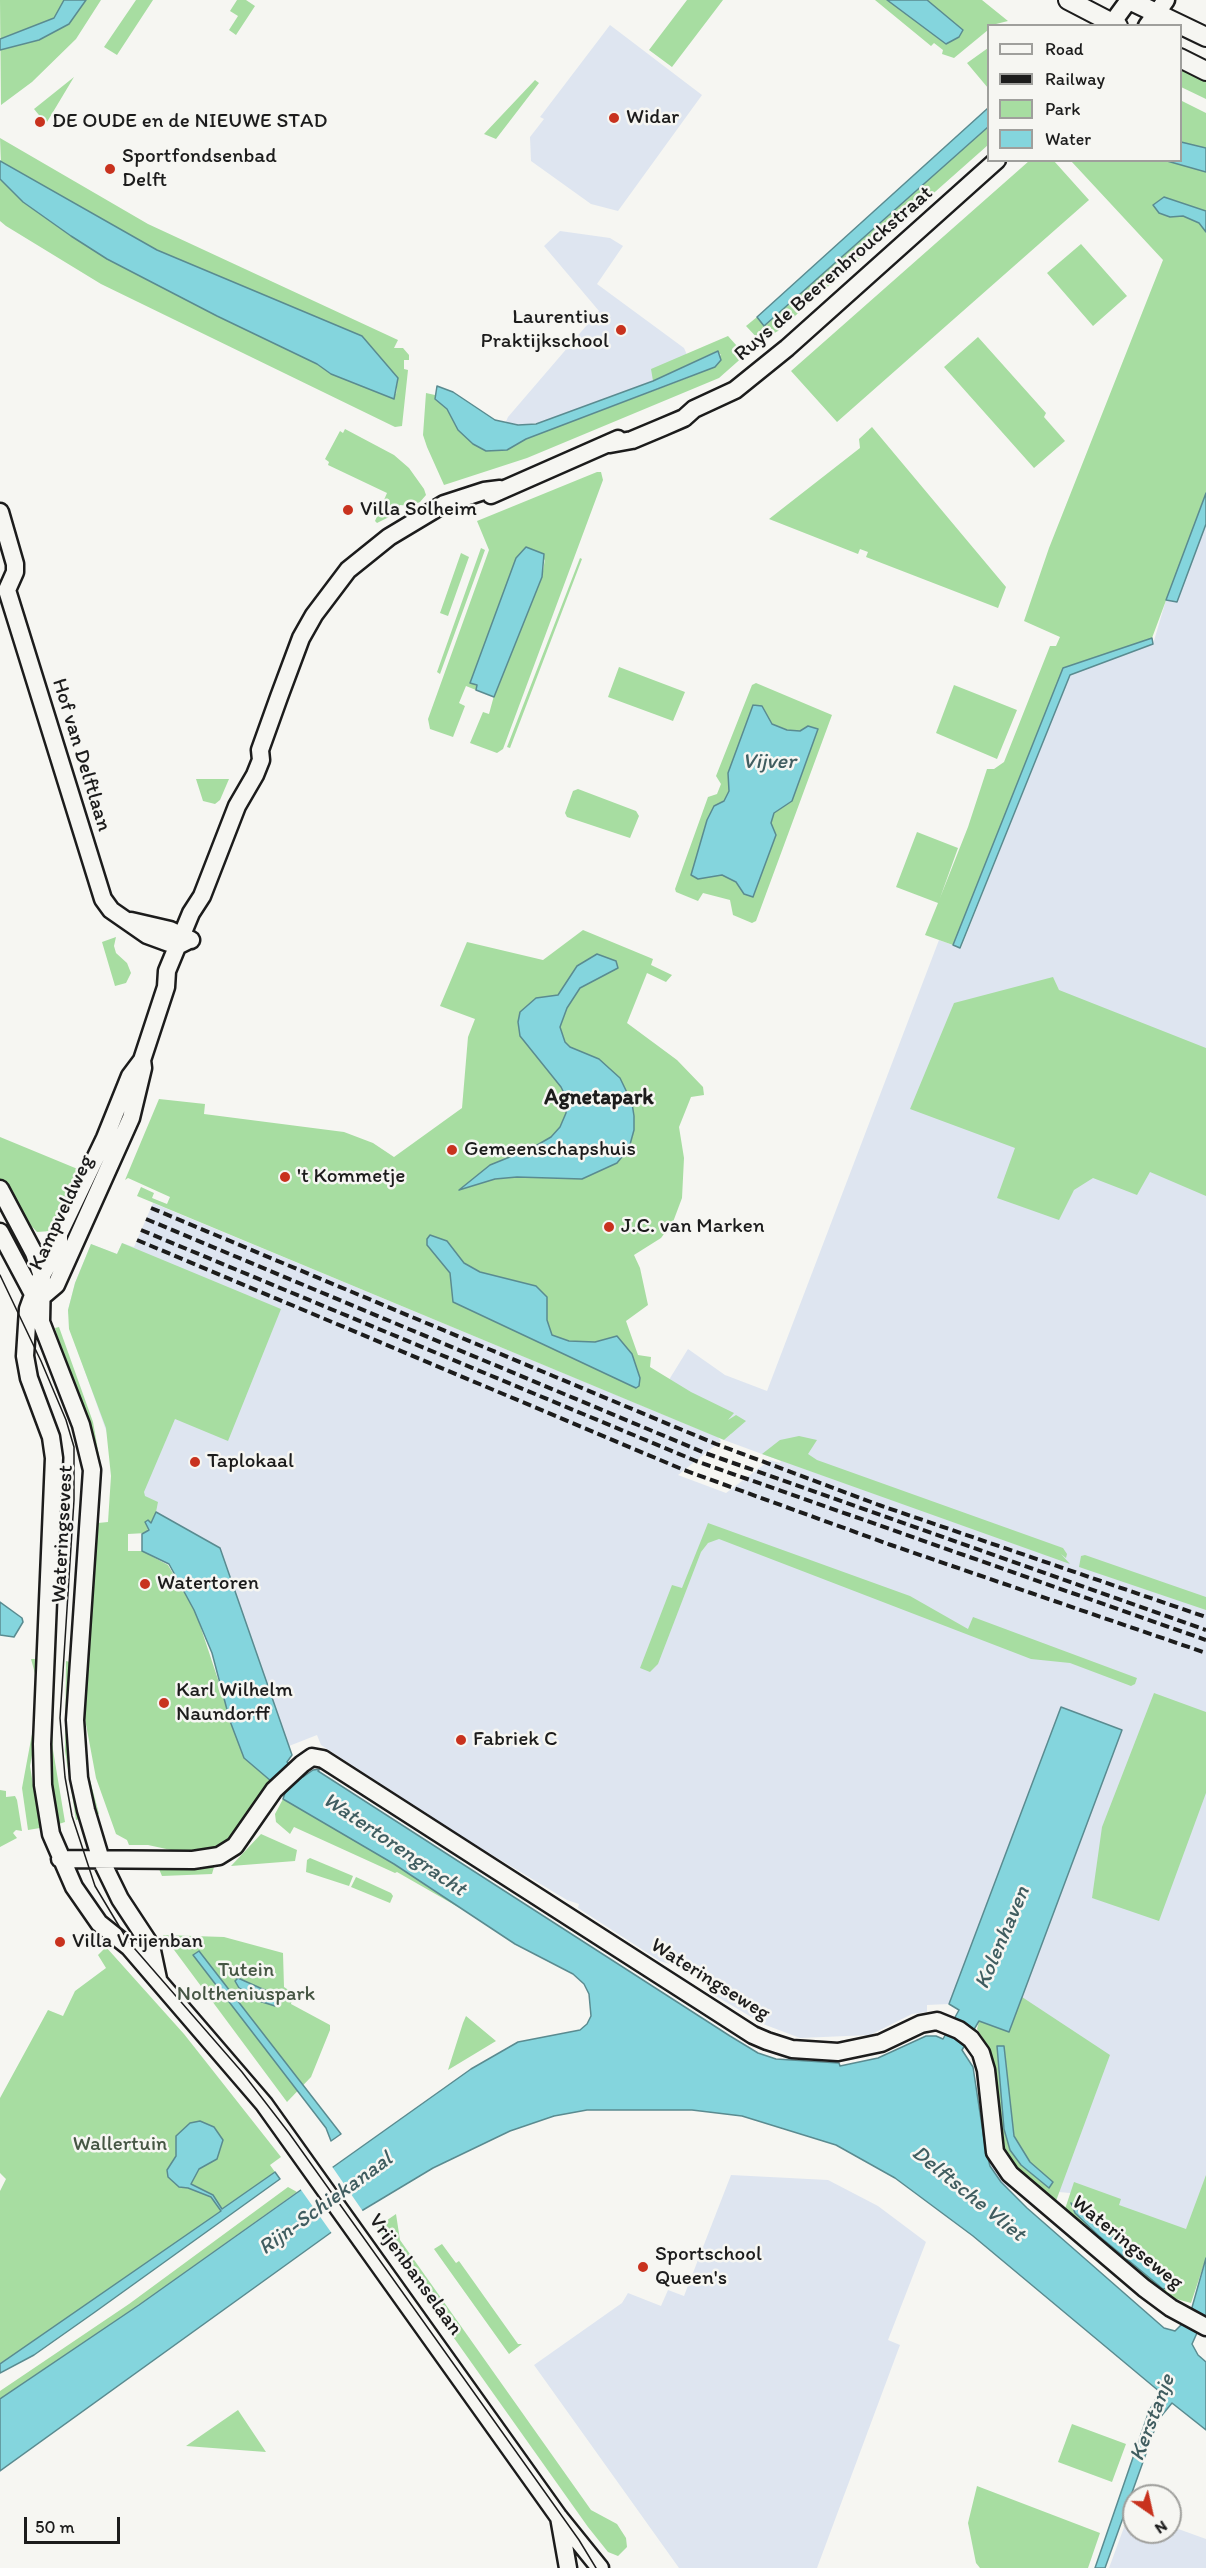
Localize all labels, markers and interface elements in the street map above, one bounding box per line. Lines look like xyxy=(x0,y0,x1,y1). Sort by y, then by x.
legend xyxy=(987,24,1182,162)
text: Road xyxy=(1045,38,1084,60)
text: Railway xyxy=(1045,68,1105,90)
text: Park xyxy=(1045,98,1080,120)
place label: Widar xyxy=(626,105,679,131)
place label: DE OUDE en de NIEUWE STAD xyxy=(52,109,327,135)
marker: Widar xyxy=(607,111,621,125)
marker: DE OUDE en de NIEUWE STAD xyxy=(33,115,47,129)
text: Water xyxy=(1045,128,1091,150)
place label: Sportfondsenbad Delft xyxy=(122,144,277,194)
marker: Sportfondsenbad Delft xyxy=(103,162,117,176)
street label: Ruys de Beerenbrouckstraat xyxy=(730,181,938,367)
place label: Laurentius Praktijkschool xyxy=(480,305,609,355)
marker: Laurentius Praktijkschool xyxy=(614,323,628,337)
place label: Villa Solheim xyxy=(360,497,477,523)
marker: Villa Solheim xyxy=(341,503,355,517)
street label: Hof van Delftlaan xyxy=(46,675,116,835)
water label: Vijver xyxy=(742,749,796,775)
district label: Agnetapark xyxy=(544,1085,654,1111)
place label: Gemeenschapshuis xyxy=(464,1137,636,1163)
marker: Gemeenschapshuis xyxy=(445,1143,459,1157)
street label: Kampveldweg xyxy=(24,1151,100,1275)
place label: 't Kommetje xyxy=(297,1164,405,1190)
marker: 't Kommetje xyxy=(278,1170,292,1184)
place label: J.C. van Marken xyxy=(621,1214,765,1240)
marker: J.C. van Marken xyxy=(602,1220,616,1234)
place label: Taplokaal xyxy=(207,1449,294,1475)
marker: Taplokaal xyxy=(188,1455,202,1469)
street label: Wateringsevest xyxy=(47,1464,79,1604)
place label: Watertoren xyxy=(157,1571,259,1597)
marker: Watertoren xyxy=(138,1577,152,1591)
place label: Karl Wilhelm Naundorff xyxy=(176,1678,293,1728)
marker: Karl Wilhelm Naundorff xyxy=(157,1696,171,1710)
place label: Fabriek C xyxy=(473,1727,557,1753)
marker: Fabriek C xyxy=(454,1733,468,1747)
water label: Watertorengracht xyxy=(317,1787,471,1903)
water label: Kolenhaven xyxy=(970,1883,1036,1993)
place label: Villa Vrijenban xyxy=(72,1929,203,1955)
street label: Wateringseweg xyxy=(646,1933,774,2027)
marker: Villa Vrijenban xyxy=(53,1935,67,1949)
park label: Tutein Noltheniuspark xyxy=(177,1958,315,2008)
park label: Wallertuin xyxy=(73,2132,167,2158)
water label: Delftsche Vliet xyxy=(906,2140,1030,2248)
water label: Rijn-Schiekanaal xyxy=(254,2147,398,2261)
street label: Wateringseweg xyxy=(1066,2190,1188,2296)
street label: Vrijenbanselaan xyxy=(362,2209,468,2341)
place label: Sportschool Queen's xyxy=(655,2242,762,2292)
marker: Sportschool Queen's xyxy=(636,2260,650,2274)
water label: Kerstanje xyxy=(1124,2371,1182,2465)
north arrow xyxy=(1122,2484,1182,2544)
scale bar xyxy=(27,2505,123,2543)
text: 50 m xyxy=(35,2516,75,2538)
text: N xyxy=(1151,2517,1171,2539)

